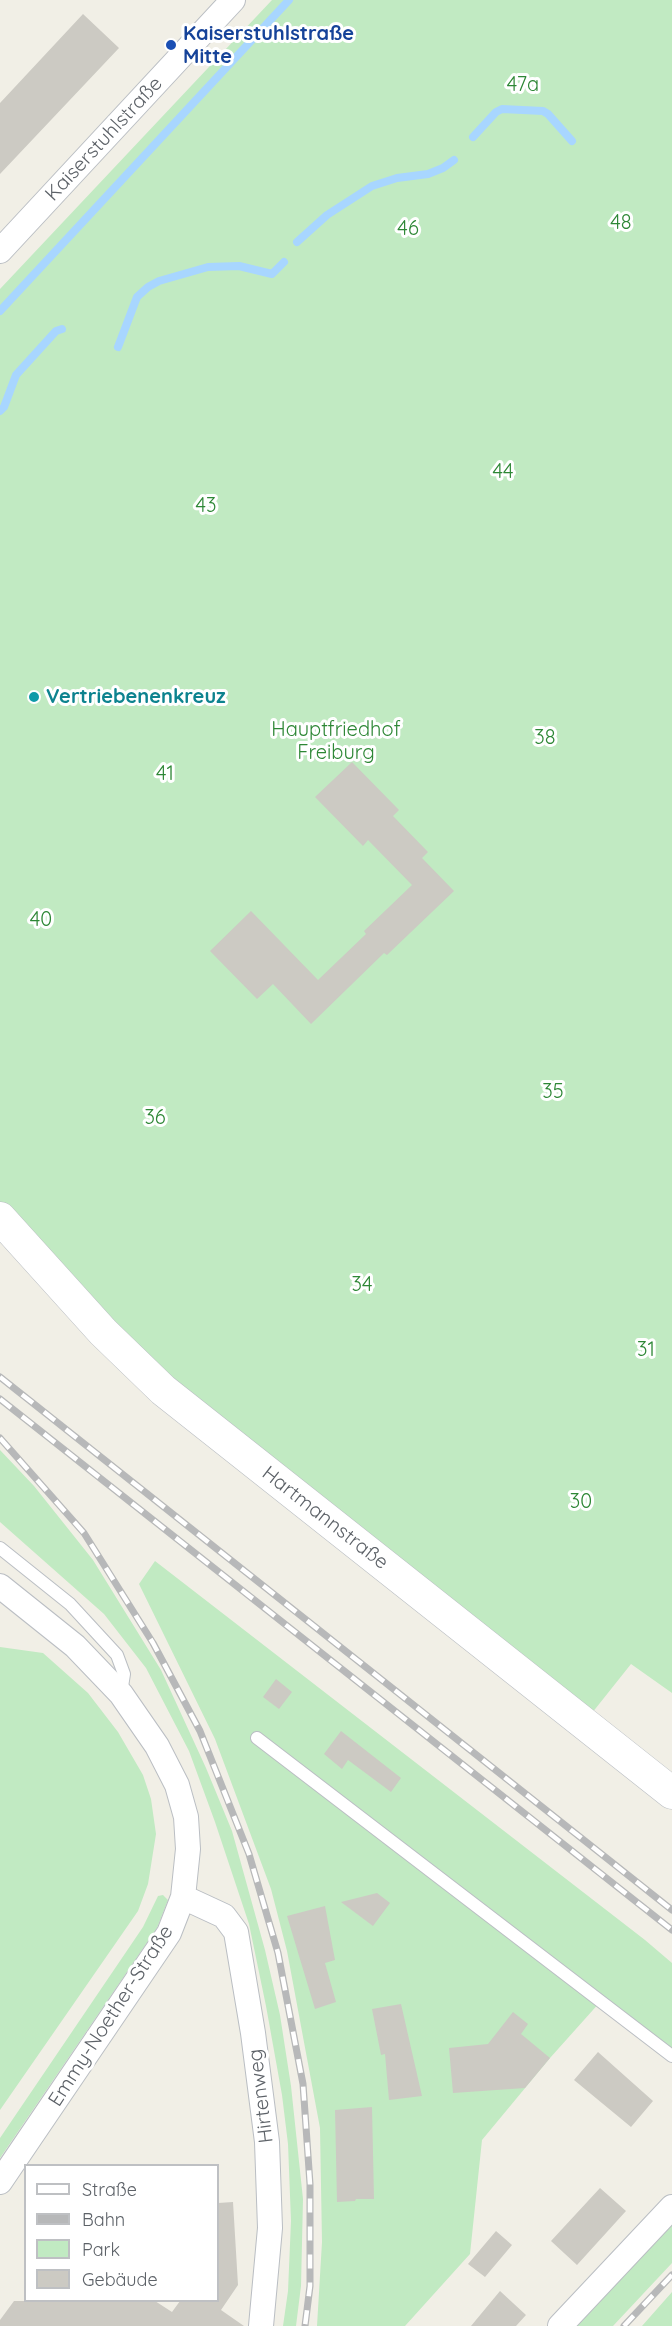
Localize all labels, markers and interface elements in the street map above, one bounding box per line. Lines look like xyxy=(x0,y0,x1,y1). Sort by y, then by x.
place label: Kaiserstuhlstraße Mitte xyxy=(183,22,354,69)
marker: Kaiserstuhlstraße Mitte xyxy=(164,38,178,52)
street label: Kaiserstuhlstraße xyxy=(40,72,168,206)
park label: 47a xyxy=(507,73,539,97)
park label: 48 xyxy=(610,211,632,235)
park label: 46 xyxy=(397,217,419,241)
park label: 44 xyxy=(492,460,514,484)
park label: 43 xyxy=(195,494,217,518)
place label: Vertriebenenkreuz xyxy=(46,685,226,709)
marker: Vertriebenenkreuz xyxy=(27,690,41,704)
park label: Hauptfriedhof Freiburg xyxy=(271,718,401,765)
park label: 38 xyxy=(534,726,556,750)
park label: 41 xyxy=(156,762,174,786)
park label: 40 xyxy=(30,908,52,932)
park label: 35 xyxy=(542,1080,564,1104)
park label: 36 xyxy=(144,1106,166,1130)
park label: 34 xyxy=(351,1273,373,1297)
park label: 31 xyxy=(637,1338,655,1362)
street label: Hartmannstraße xyxy=(257,1461,393,1575)
park label: 30 xyxy=(570,1490,592,1514)
street label: Emmy-Noether-Straße xyxy=(44,1921,178,2111)
street label: Hirtenweg xyxy=(243,2048,279,2144)
legend xyxy=(24,2164,219,2302)
text: Straße xyxy=(82,2178,137,2201)
text: Bahn xyxy=(82,2208,125,2231)
text: Park xyxy=(82,2238,120,2261)
text: Gebäude xyxy=(82,2268,158,2291)

